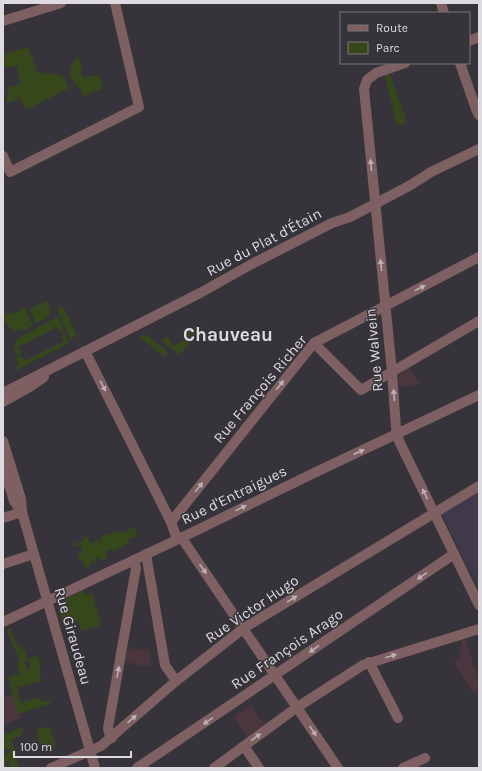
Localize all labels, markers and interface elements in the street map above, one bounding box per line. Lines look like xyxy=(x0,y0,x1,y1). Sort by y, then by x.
legend xyxy=(340,12,470,64)
text: Route xyxy=(376,21,408,35)
text: Parc xyxy=(376,41,400,55)
one-way arrow xyxy=(368,159,374,171)
street label: Rue du Plat d'Étain xyxy=(203,204,325,280)
one-way arrow xyxy=(378,259,384,271)
one-way arrow xyxy=(414,284,426,291)
street label: Rue Walvein xyxy=(361,308,387,392)
district label: Chauveau xyxy=(183,324,273,346)
street label: Rue François Richer xyxy=(210,331,311,447)
one-way arrow xyxy=(99,380,106,391)
one-way arrow xyxy=(276,380,285,391)
one-way arrow xyxy=(390,389,397,401)
one-way arrow xyxy=(353,449,364,455)
street label: Rue d'Entraigues xyxy=(178,462,290,528)
one-way arrow xyxy=(194,481,203,492)
one-way arrow xyxy=(422,488,428,499)
one-way arrow xyxy=(236,505,247,511)
one-way arrow xyxy=(199,564,207,575)
street label: Rue Victor Hugo xyxy=(202,571,302,647)
one-way arrow xyxy=(417,572,427,580)
street label: Rue Giraudeau xyxy=(51,585,95,687)
one-way arrow xyxy=(287,595,297,603)
street label: Rue François Arago xyxy=(228,605,346,693)
one-way arrow xyxy=(309,645,320,653)
one-way arrow xyxy=(385,653,397,659)
one-way arrow xyxy=(115,666,121,678)
one-way arrow xyxy=(127,715,138,724)
one-way arrow xyxy=(202,717,213,725)
one-way arrow xyxy=(309,725,317,736)
scale bar xyxy=(14,733,131,759)
one-way arrow xyxy=(251,733,262,741)
text: 100 m xyxy=(20,740,52,754)

